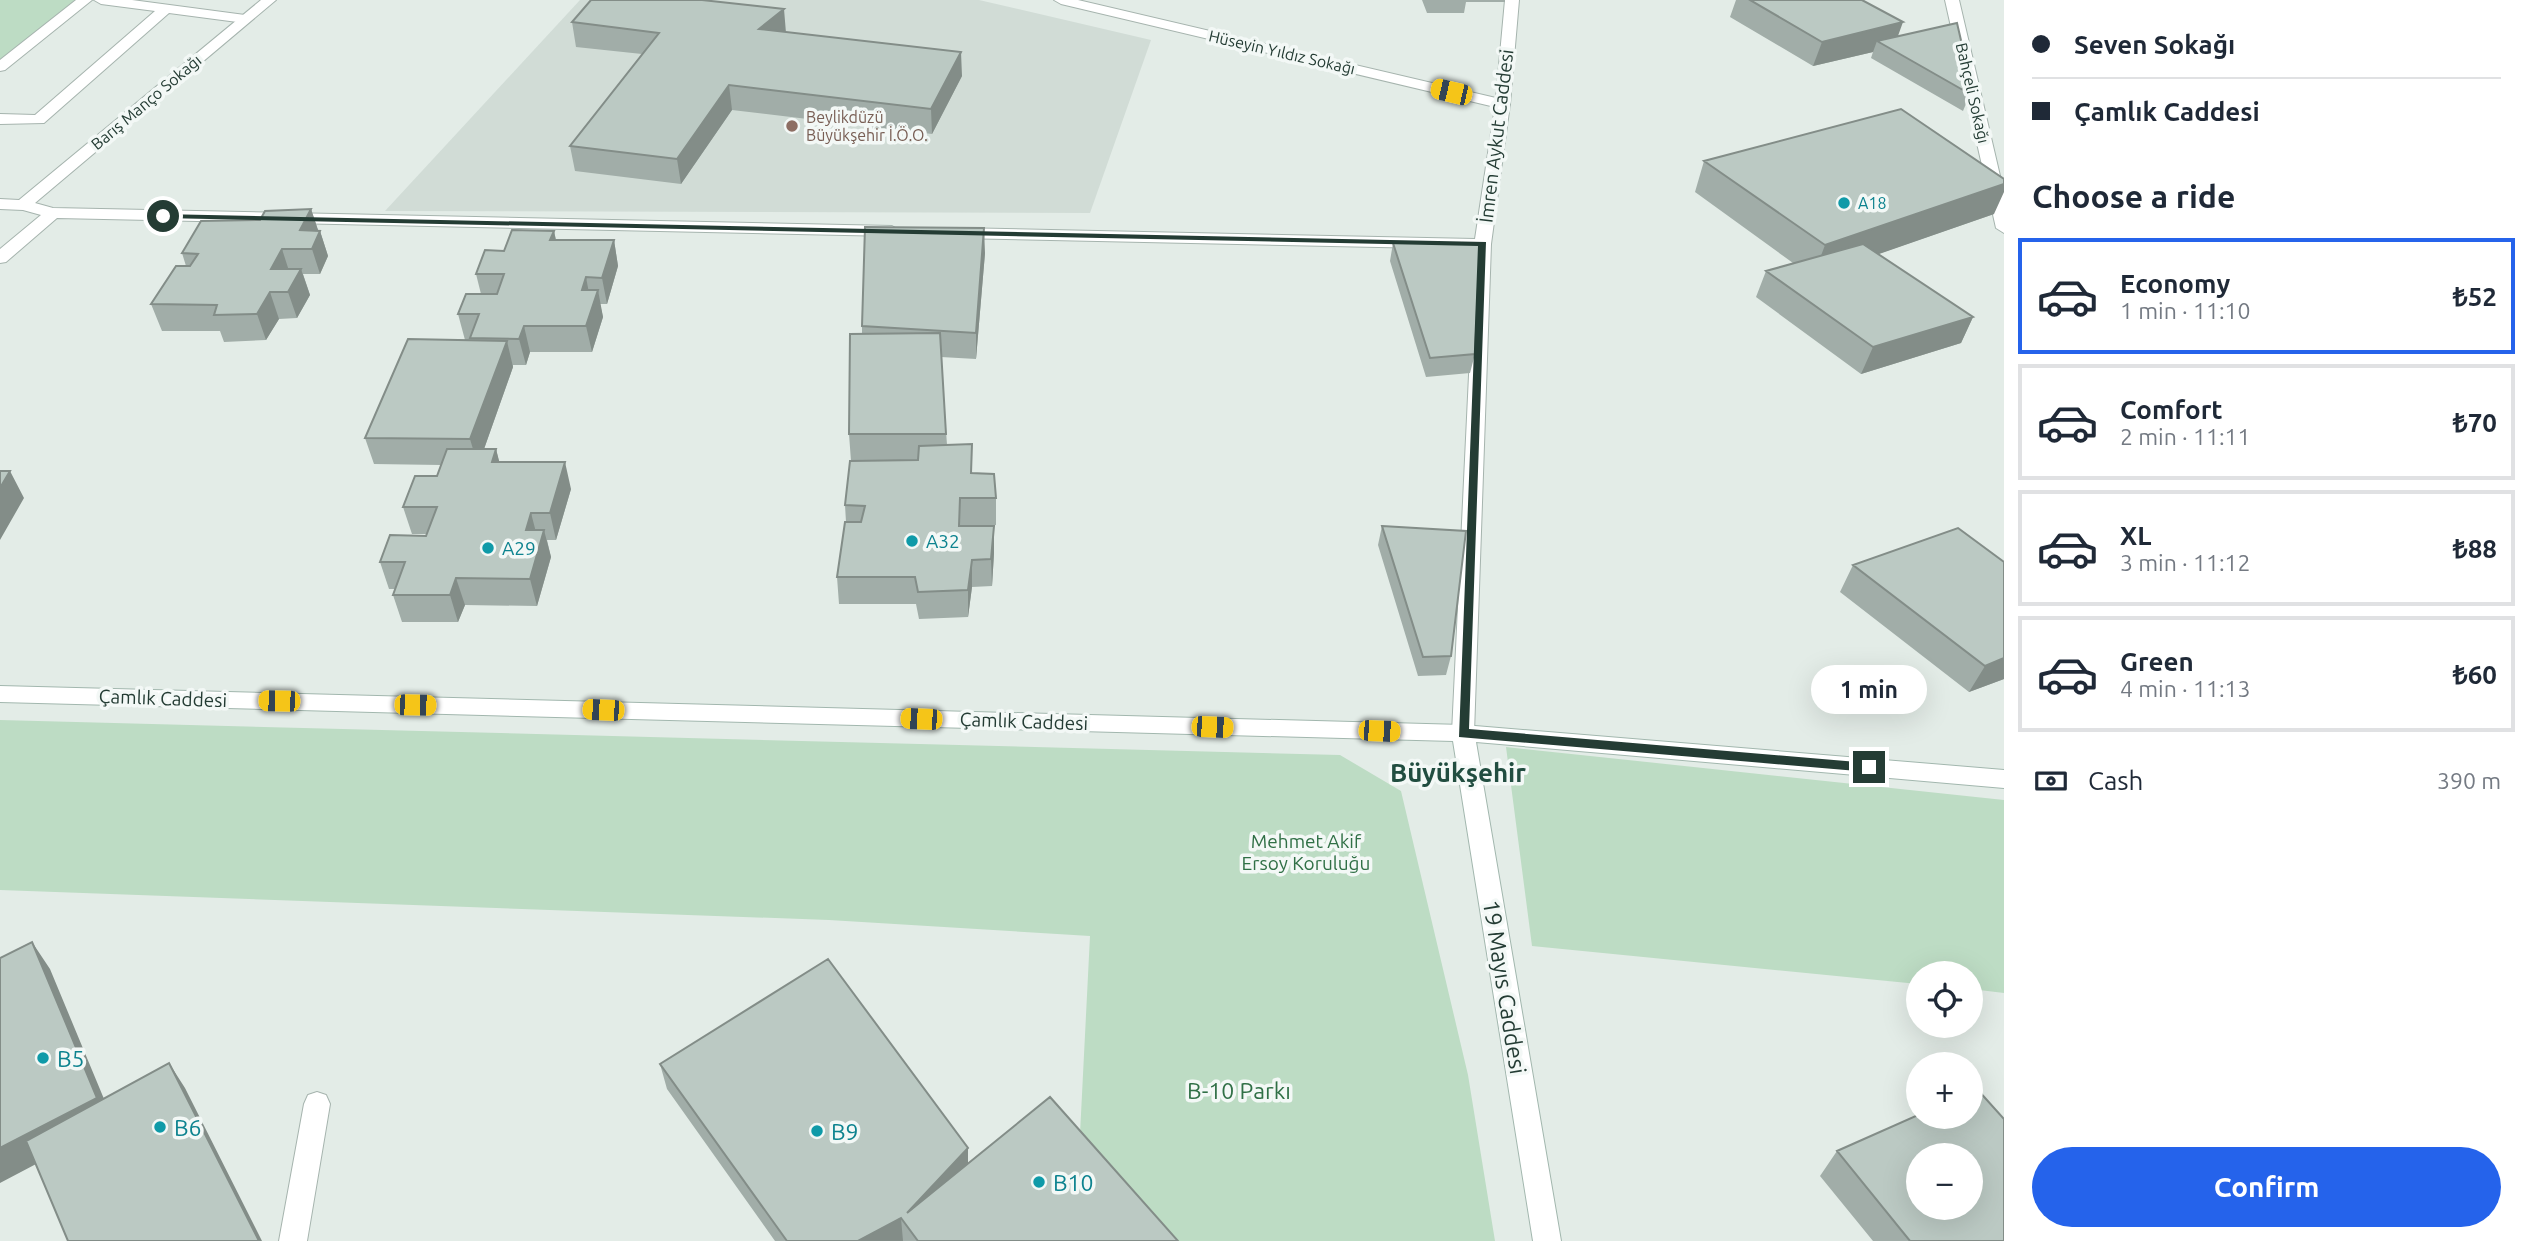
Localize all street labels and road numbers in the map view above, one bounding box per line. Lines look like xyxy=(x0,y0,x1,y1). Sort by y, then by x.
street label: Hüseyin Yıldız Sokağı xyxy=(1207,26,1357,78)
street label: Bahçeli Sokağı xyxy=(1953,41,1993,145)
street label: İmren Aykut Caddesi xyxy=(1474,48,1518,224)
street label: Barış Manço Sokağı xyxy=(87,51,205,153)
street label: Çamlık Caddesi xyxy=(98,685,228,711)
street label: Çamlık Caddesi xyxy=(959,708,1089,734)
street label: 19 Mayıs Caddesi xyxy=(1479,898,1531,1076)

